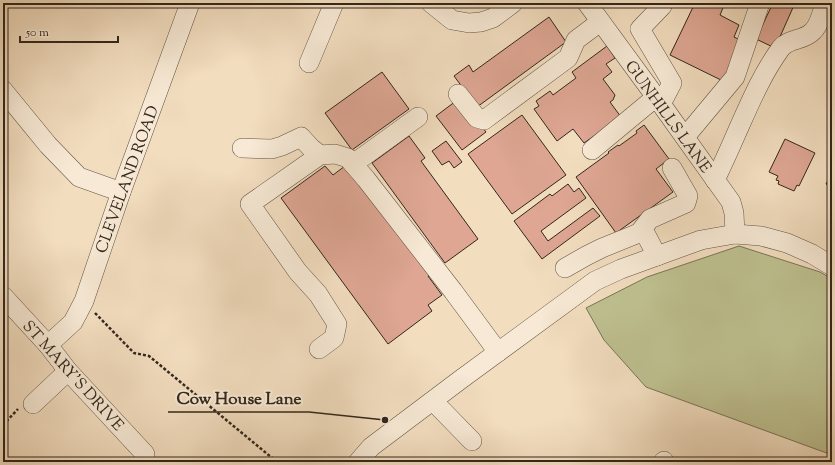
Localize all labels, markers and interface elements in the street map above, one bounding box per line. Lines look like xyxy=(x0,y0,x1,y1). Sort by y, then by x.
scale bar xyxy=(20,18,118,44)
text: 50 m xyxy=(25,24,49,42)
street label: GUNHILLS LANE xyxy=(618,56,716,179)
street label: CLEVELAND ROAD xyxy=(91,103,166,257)
street label: ST MARY'S DRIVE xyxy=(16,316,128,437)
callout: Cow House Lane xyxy=(168,383,309,412)
text: Cow House Lane xyxy=(176,388,302,412)

